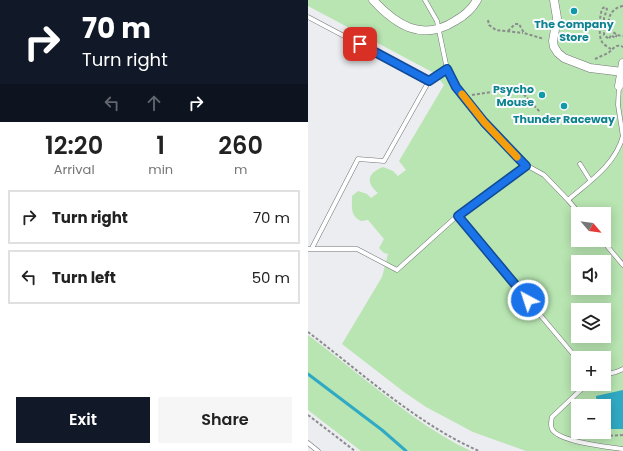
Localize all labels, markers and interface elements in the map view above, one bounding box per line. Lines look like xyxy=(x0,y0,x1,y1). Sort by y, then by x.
marker: The Company Store xyxy=(569,6,579,16)
text: 70 m xyxy=(82,9,151,48)
icon: right xyxy=(16,16,68,68)
place label: The Company Store xyxy=(534,16,614,45)
pin xyxy=(343,27,377,61)
icon: arrive xyxy=(349,33,371,55)
text: Turn right xyxy=(82,47,168,72)
place label: Psycho Mouse xyxy=(493,81,534,110)
marker: Psycho Mouse xyxy=(537,90,547,100)
icon: left xyxy=(101,92,123,114)
icon: ahead xyxy=(143,92,165,114)
icon: right xyxy=(185,92,207,114)
marker: Thunder Raceway xyxy=(559,101,569,111)
place label: Thunder Raceway xyxy=(513,111,615,127)
text: 12:20 xyxy=(45,129,103,162)
text: 1 xyxy=(156,129,165,162)
text: 260 xyxy=(218,129,263,162)
text: Arrival xyxy=(54,160,95,179)
text: min xyxy=(148,160,173,179)
text: m xyxy=(234,160,247,179)
icon: right xyxy=(18,206,40,228)
text: Turn right xyxy=(52,207,128,228)
text: 70 m xyxy=(253,207,290,228)
north arrow xyxy=(571,207,611,247)
map controls xyxy=(571,207,611,439)
button: sound xyxy=(571,255,611,295)
icon: left xyxy=(18,266,40,288)
text: Turn left xyxy=(52,267,116,288)
text: 50 m xyxy=(252,267,290,288)
position arrow xyxy=(507,279,549,321)
button: layers xyxy=(571,303,611,343)
button: + xyxy=(571,351,611,391)
button: Exit xyxy=(16,397,150,443)
button: Share xyxy=(158,397,292,443)
button: − xyxy=(571,399,611,439)

